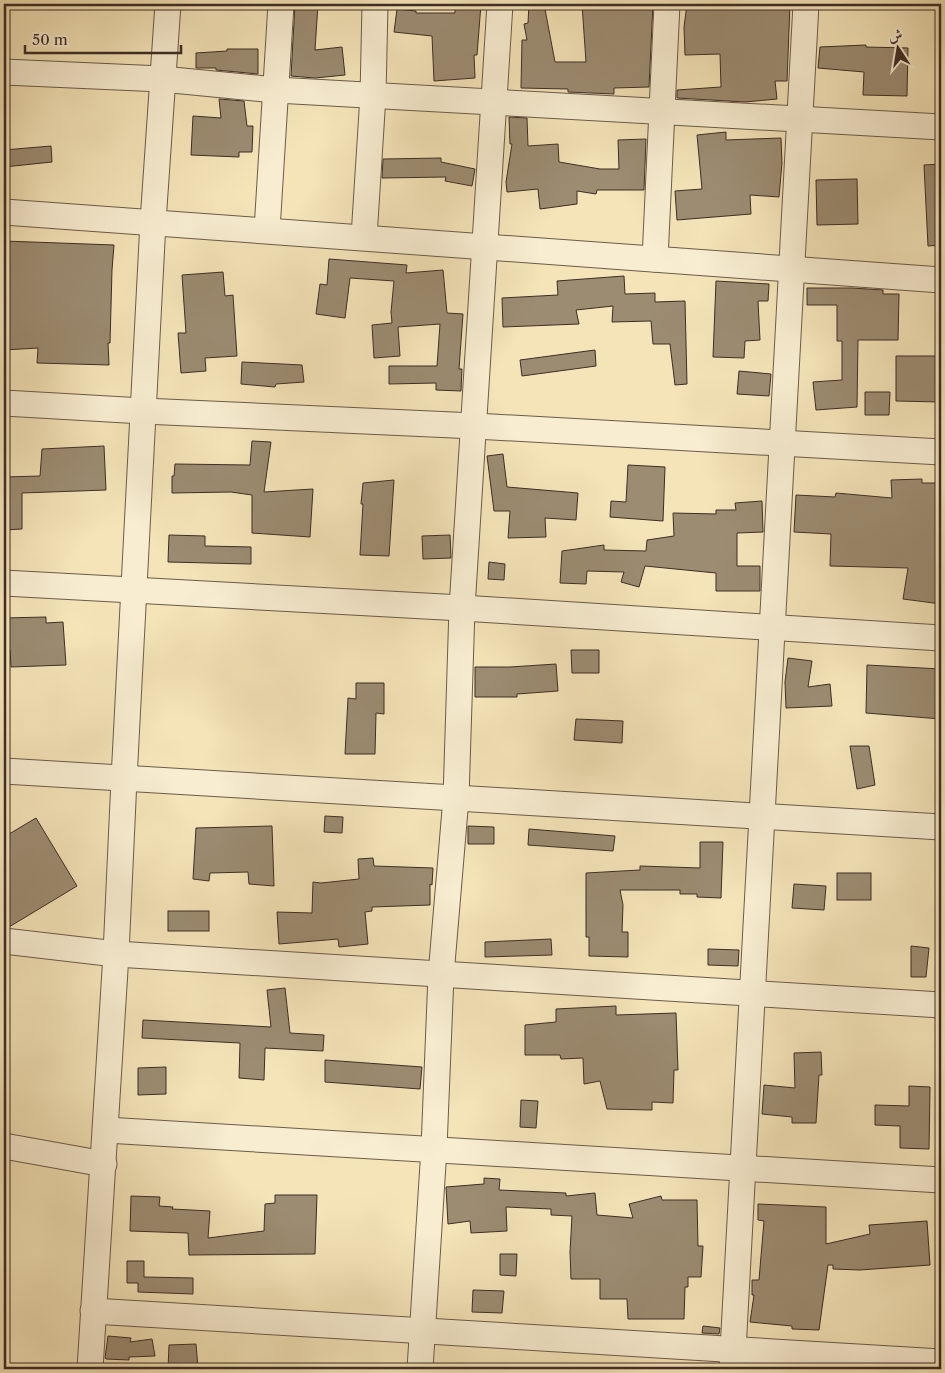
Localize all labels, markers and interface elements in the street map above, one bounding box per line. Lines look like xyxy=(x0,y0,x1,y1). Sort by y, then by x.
scale bar xyxy=(25,22,181,54)
north arrow xyxy=(872,22,922,72)
text: ش xyxy=(887,25,904,46)
text: 50 m xyxy=(32,30,68,49)

